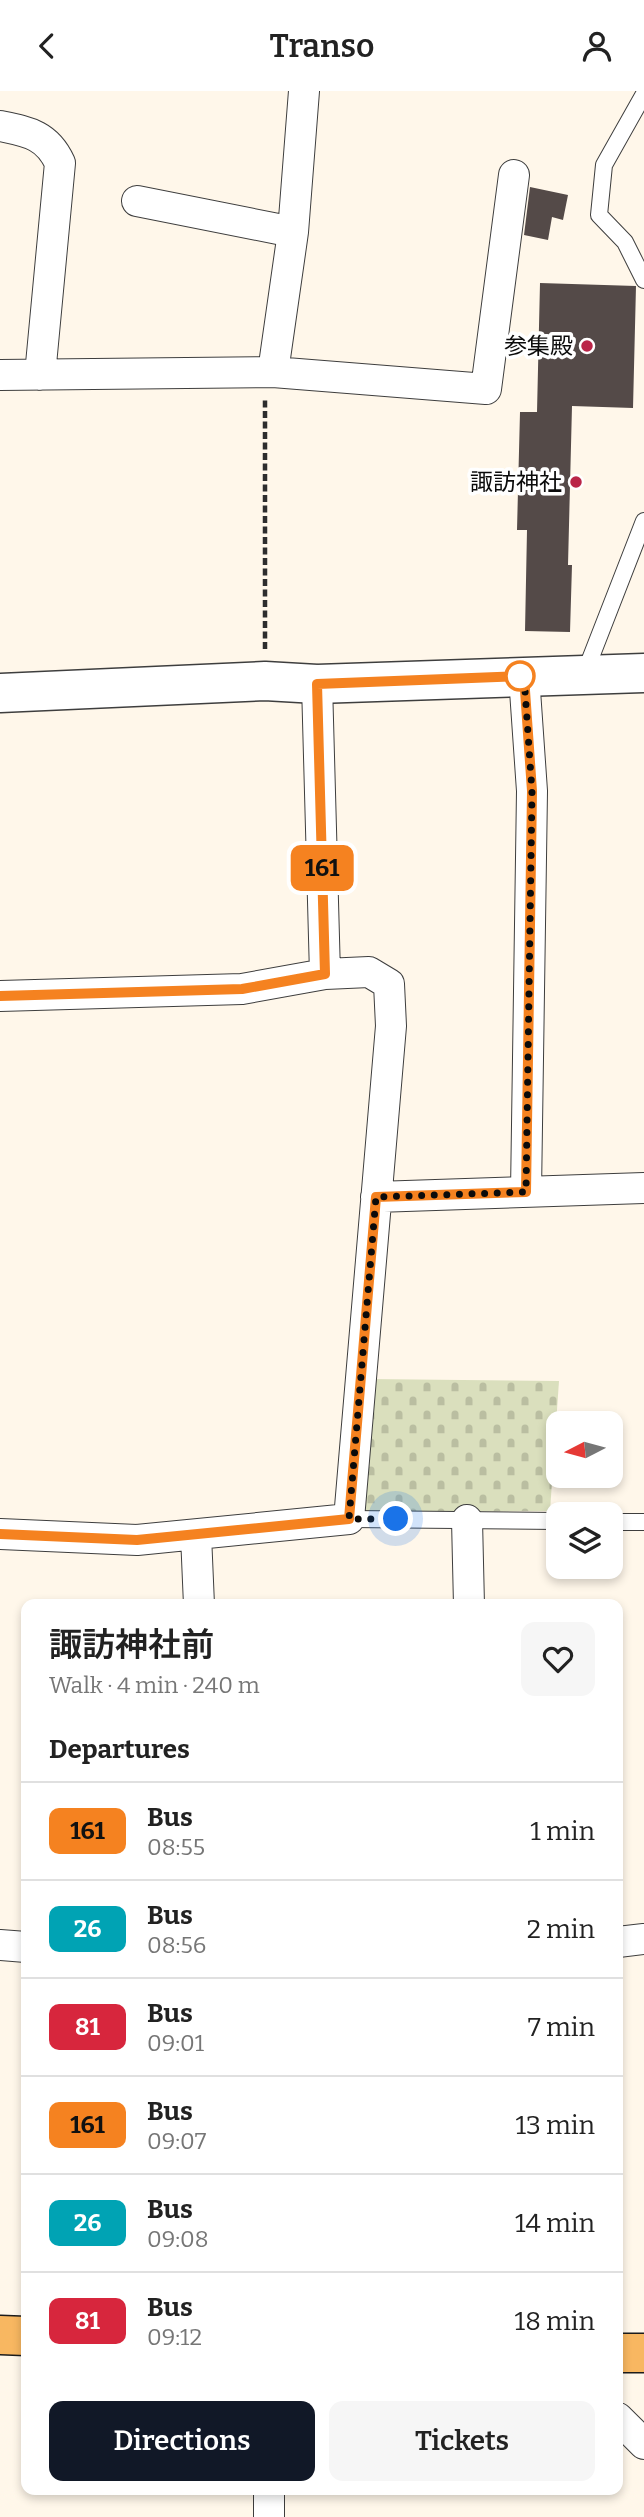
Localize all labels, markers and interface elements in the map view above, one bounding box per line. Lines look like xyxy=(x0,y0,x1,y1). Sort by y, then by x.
icon: back xyxy=(28,27,66,65)
text: Transo xyxy=(270,27,374,65)
icon: person xyxy=(578,27,616,65)
place label: 参集殿 xyxy=(504,332,573,360)
marker: 参集殿 xyxy=(579,338,595,354)
place label: 諏訪神社 xyxy=(470,468,562,496)
marker: 諏訪神社 xyxy=(568,474,584,490)
unlabelled marker xyxy=(505,661,535,691)
line badge: 161 xyxy=(282,845,362,891)
text: 161 xyxy=(305,854,339,882)
north arrow xyxy=(546,1411,623,1487)
map controls xyxy=(546,1411,623,1579)
your location xyxy=(378,1501,413,1536)
button: layers xyxy=(546,1502,623,1579)
button: heart xyxy=(521,1622,595,1696)
text: 諏訪神社前 xyxy=(49,1625,214,1665)
text: Walk · 4 min · 240 m xyxy=(49,1671,260,1699)
text: Departures xyxy=(49,1734,190,1765)
text: Bus xyxy=(147,1802,193,1833)
text: 1 min xyxy=(530,1816,595,1847)
text: 161 xyxy=(70,1817,105,1845)
text: 08:55 xyxy=(147,1833,205,1861)
text: Bus xyxy=(147,1900,193,1931)
text: 2 min xyxy=(527,1914,595,1945)
text: 26 xyxy=(74,1915,101,1943)
text: 08:56 xyxy=(147,1931,206,1959)
text: Bus xyxy=(147,1998,193,2029)
text: 7 min xyxy=(528,2012,595,2043)
text: 81 xyxy=(75,2013,100,2041)
text: 09:01 xyxy=(147,2029,204,2057)
text: Bus xyxy=(147,2096,193,2127)
text: 13 min xyxy=(515,2110,595,2141)
text: 161 xyxy=(70,2111,105,2139)
text: 09:07 xyxy=(147,2127,206,2155)
text: Bus xyxy=(147,2194,193,2225)
text: 14 min xyxy=(515,2208,595,2239)
text: 26 xyxy=(74,2209,101,2237)
text: 09:08 xyxy=(147,2225,209,2253)
text: Bus xyxy=(147,2292,193,2323)
text: 18 min xyxy=(515,2306,595,2337)
text: 81 xyxy=(75,2307,100,2335)
text: 09:12 xyxy=(147,2323,202,2351)
button: Directions xyxy=(49,2401,315,2481)
button: Tickets xyxy=(329,2401,595,2481)

